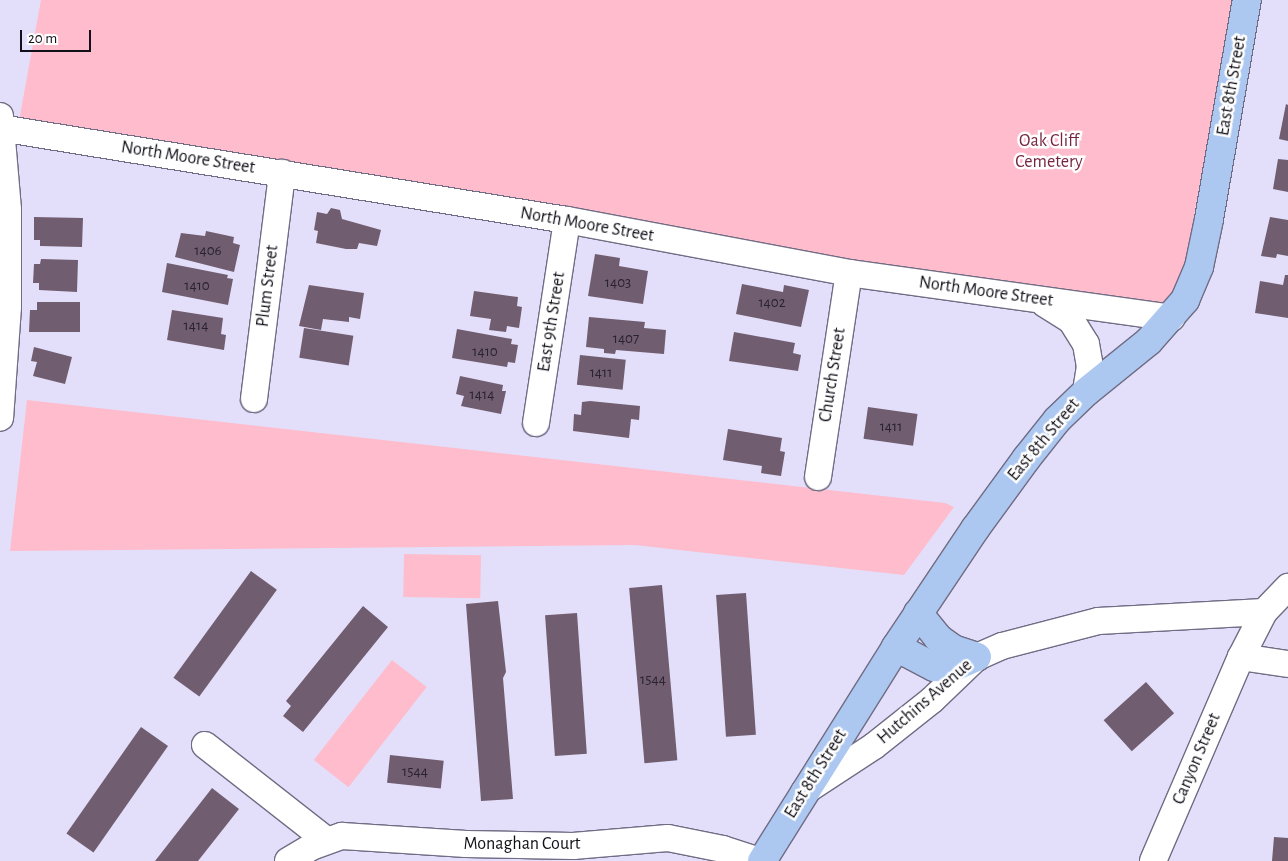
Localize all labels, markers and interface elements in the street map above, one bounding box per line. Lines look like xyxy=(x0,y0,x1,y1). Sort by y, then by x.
scale bar xyxy=(22,20,94,52)
text: 20 m xyxy=(28,31,57,46)
street label: East 8th Street xyxy=(1213,34,1251,138)
park label: Oak Cliff Cemetery xyxy=(1015,131,1083,173)
street label: North Moore Street xyxy=(120,137,256,179)
street label: North Moore Street xyxy=(519,203,655,247)
house number: 1406 xyxy=(194,242,222,260)
street label: Plum Street xyxy=(252,244,284,328)
street label: East 9th Street xyxy=(533,270,571,374)
street label: North Moore Street xyxy=(918,272,1054,312)
house number: 1403 xyxy=(605,274,631,292)
house number: 1410 xyxy=(184,277,210,295)
house number: 1402 xyxy=(758,294,786,312)
house number: 1414 xyxy=(184,317,208,335)
street label: Church Street xyxy=(815,326,851,424)
house number: 1407 xyxy=(613,330,639,348)
house number: 1410 xyxy=(472,343,498,361)
house number: 1411 xyxy=(590,364,612,382)
house number: 1414 xyxy=(470,386,494,404)
street label: East 8th Street xyxy=(1003,394,1085,486)
house number: 1411 xyxy=(880,418,902,436)
street label: Hutchins Avenue xyxy=(873,655,977,749)
house number: 1544 xyxy=(640,671,666,689)
street label: Canyon Street xyxy=(1168,710,1226,808)
street label: East 8th Street xyxy=(780,725,852,823)
house number: 1544 xyxy=(402,763,428,781)
street label: Monaghan Court xyxy=(463,833,581,855)

